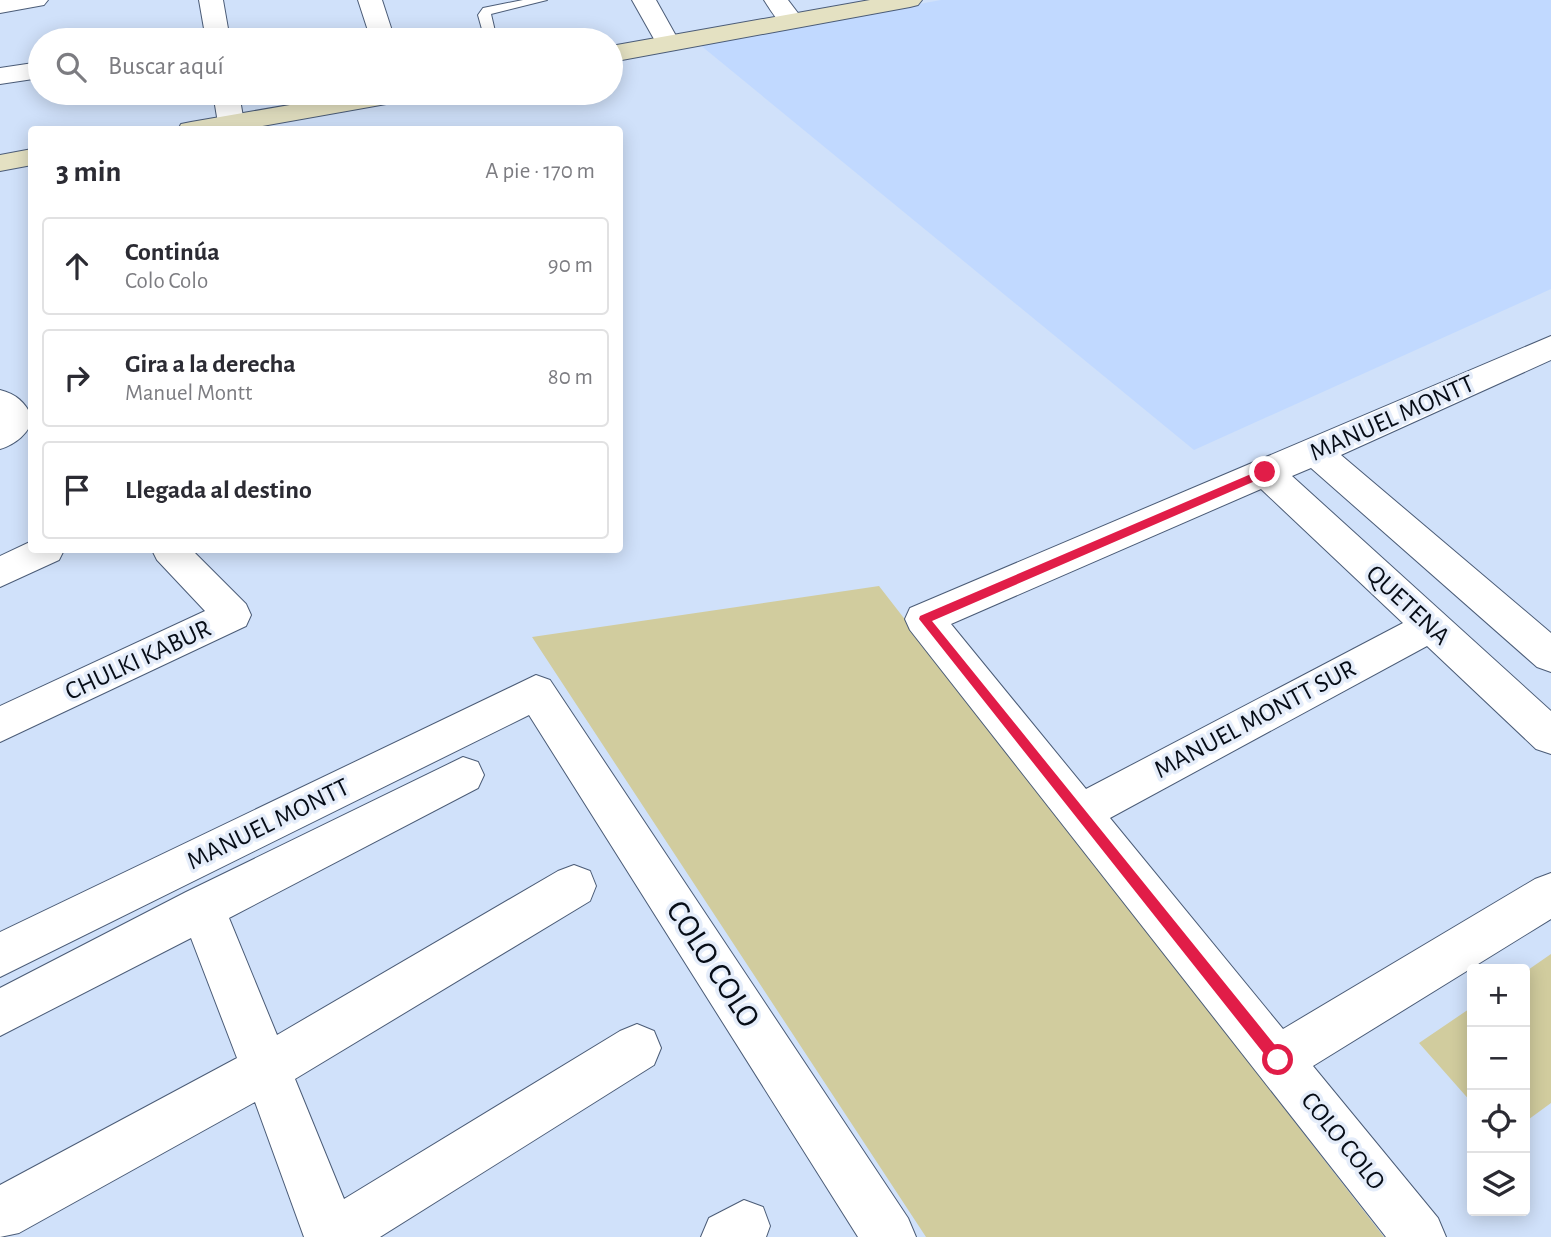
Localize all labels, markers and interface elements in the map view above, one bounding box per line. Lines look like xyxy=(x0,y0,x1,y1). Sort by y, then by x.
search box xyxy=(28,28,623,105)
icon: search xyxy=(52,48,90,86)
text: Buscar aquí xyxy=(108,53,224,79)
text: 3 min xyxy=(56,157,121,187)
text: A pie · 170 m xyxy=(485,160,595,183)
text: Continúa xyxy=(125,239,220,265)
icon: ahead xyxy=(58,247,96,285)
text: 90 m xyxy=(548,254,593,277)
text: Colo Colo xyxy=(125,270,208,293)
text: Gira a la derecha xyxy=(125,351,296,377)
icon: right xyxy=(58,359,96,397)
text: 80 m xyxy=(548,366,593,389)
street label: MANUEL MONTT xyxy=(1306,370,1478,466)
text: Manuel Montt xyxy=(125,382,252,405)
route end xyxy=(1249,456,1280,487)
icon: arrive xyxy=(58,471,96,509)
text: Llegada al destino xyxy=(125,477,312,503)
street label: QUETENA xyxy=(1361,560,1455,650)
street label: CHULKI KABUR xyxy=(61,615,215,705)
street label: MANUEL MONTT SUR xyxy=(1150,655,1360,783)
street label: MANUEL MONTT xyxy=(183,773,354,875)
street label: COLO COLO xyxy=(660,895,766,1033)
map controls xyxy=(1467,964,1530,1216)
button: + xyxy=(1467,964,1530,1027)
button: − xyxy=(1467,1027,1530,1090)
route start xyxy=(1262,1044,1293,1075)
street label: COLO COLO xyxy=(1296,1087,1390,1195)
button: locate xyxy=(1467,1090,1530,1153)
button: layers xyxy=(1467,1153,1530,1216)

